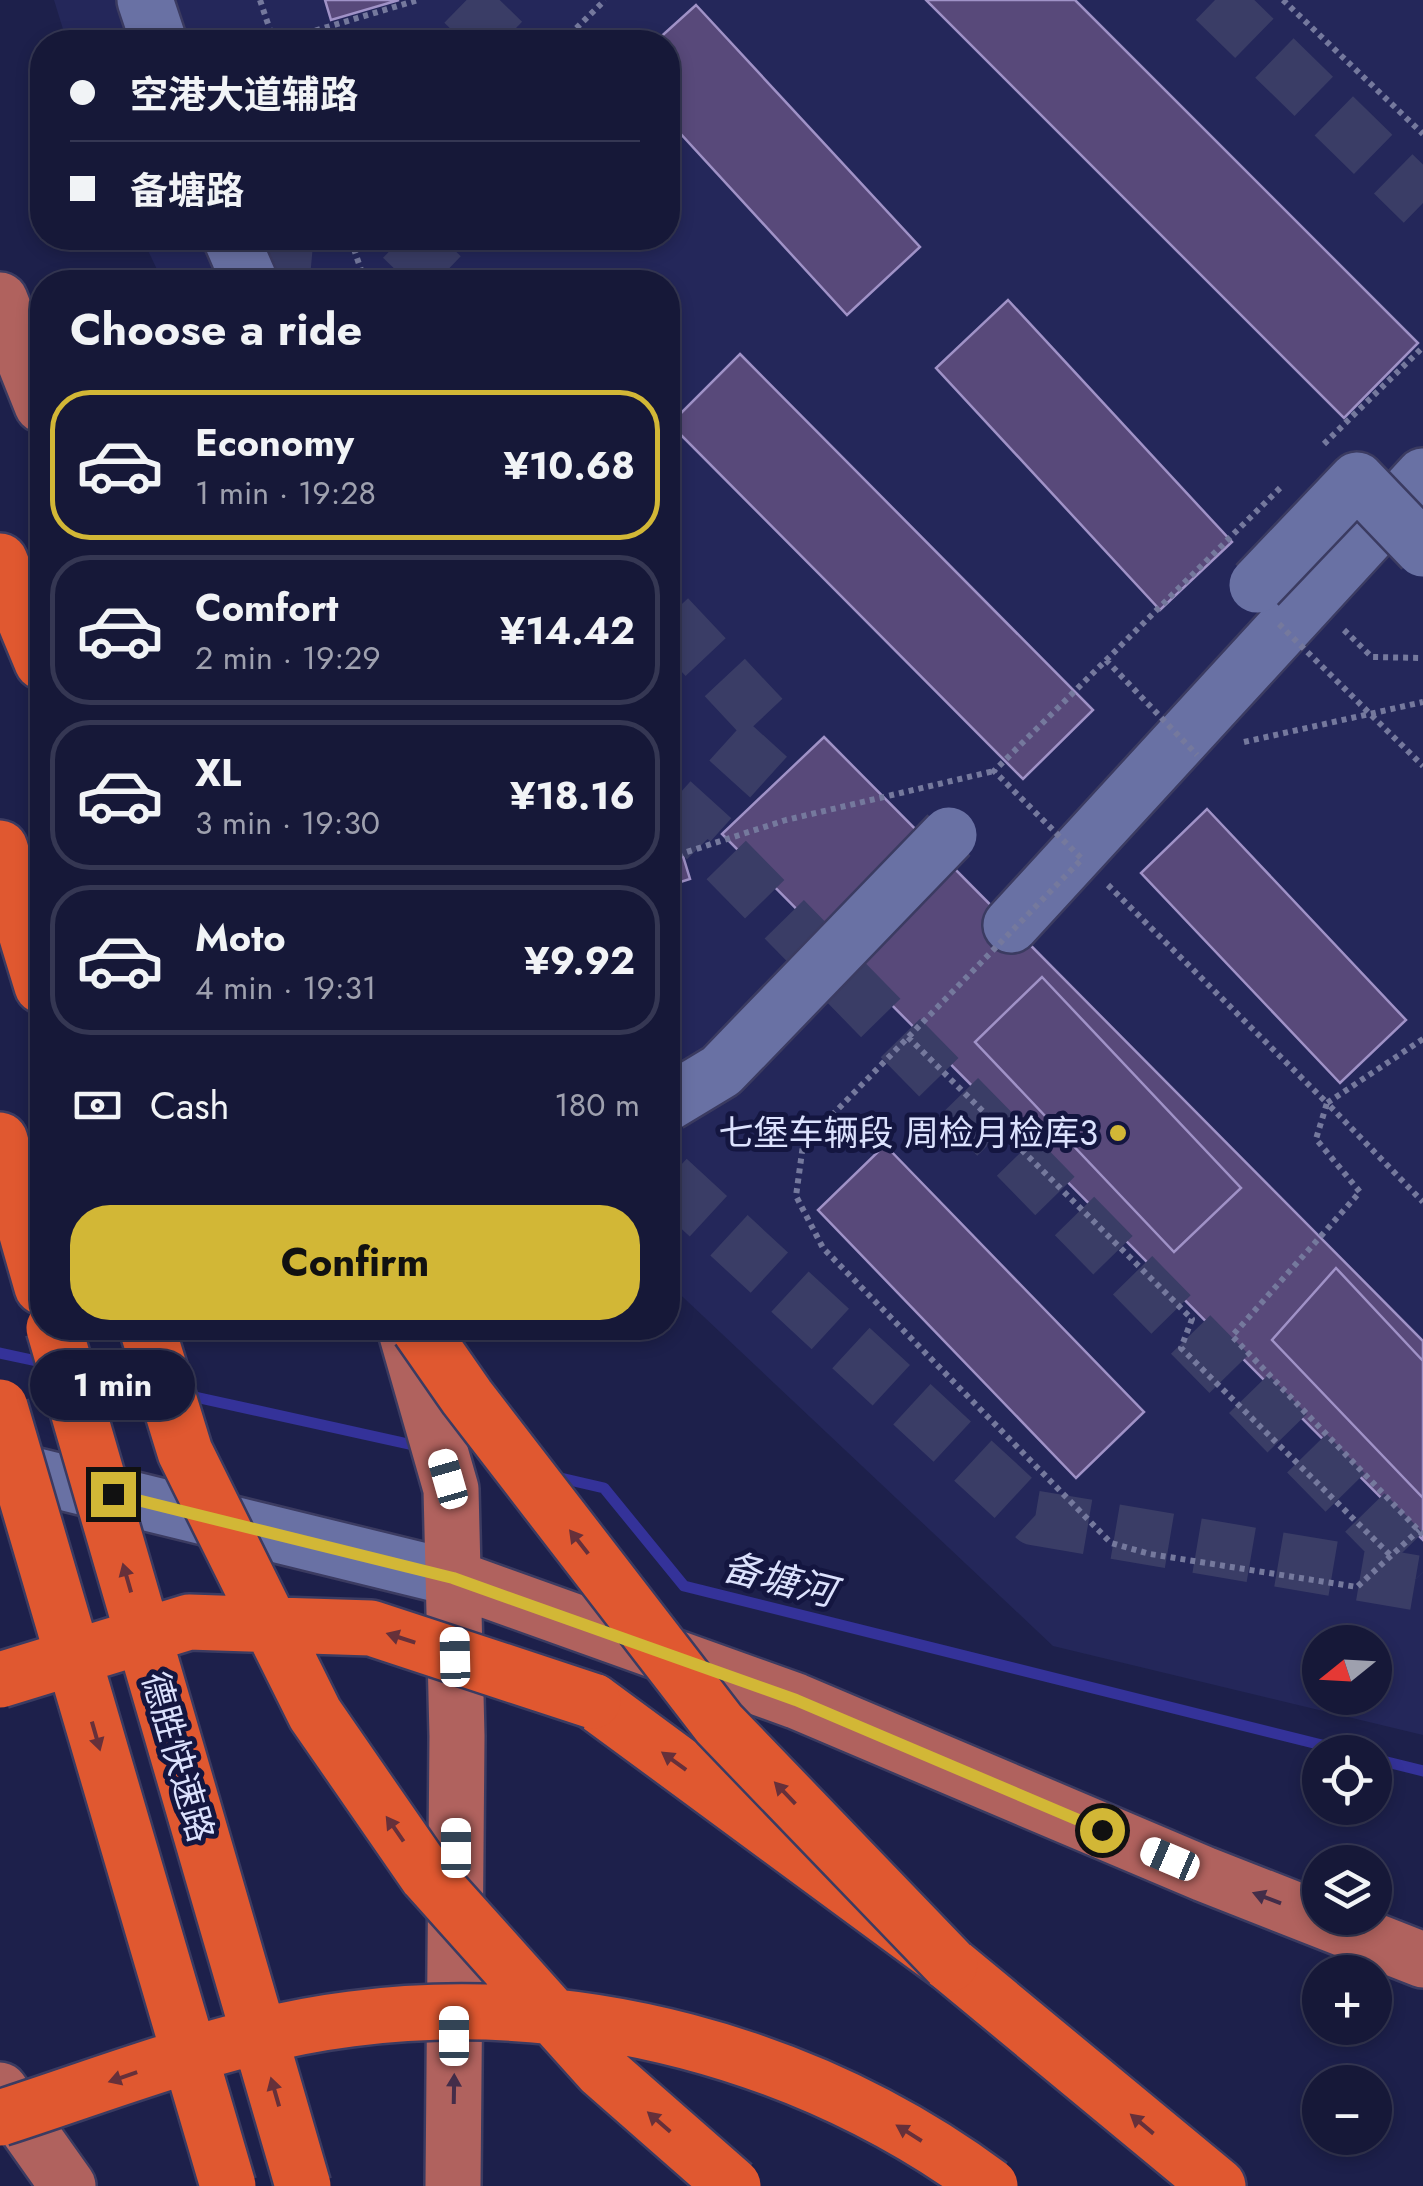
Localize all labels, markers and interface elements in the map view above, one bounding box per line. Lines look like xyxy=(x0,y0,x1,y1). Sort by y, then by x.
text: 空港大道辅路 xyxy=(130,67,358,122)
text: 备塘路 xyxy=(130,163,244,218)
text: Choose a ride xyxy=(70,297,362,362)
text: Economy xyxy=(195,415,354,470)
icon: car xyxy=(75,420,165,510)
text: ¥10.68 xyxy=(504,438,635,493)
text: 1 min · 19:28 xyxy=(195,470,376,516)
text: Comfort xyxy=(195,580,338,635)
icon: car xyxy=(75,585,165,675)
text: ¥14.42 xyxy=(500,603,635,658)
text: 2 min · 19:29 xyxy=(195,635,381,681)
text: XL xyxy=(195,745,241,800)
icon: car xyxy=(75,750,165,840)
text: ¥18.16 xyxy=(510,768,635,823)
text: 3 min · 19:30 xyxy=(195,800,380,846)
text: Moto xyxy=(195,910,286,965)
icon: car xyxy=(75,915,165,1005)
text: ¥9.92 xyxy=(524,933,635,988)
text: 4 min · 19:31 xyxy=(195,965,376,1011)
icon: cash xyxy=(70,1078,125,1133)
text: Cash xyxy=(150,1078,230,1133)
text: 180 m xyxy=(554,1082,640,1128)
place label: 七堡车辆段 周检月检库3 xyxy=(718,1108,1098,1158)
marker: 七堡车辆段 周检月检库3 xyxy=(1107,1122,1129,1144)
button: Confirm xyxy=(70,1205,640,1320)
callout: 1 min xyxy=(31,1349,196,1419)
text: 1 min xyxy=(73,1362,152,1408)
car xyxy=(425,1446,471,1512)
route end xyxy=(91,1472,136,1517)
one-way arrow xyxy=(569,1529,590,1555)
water label: 备塘河 xyxy=(717,1539,848,1621)
one-way arrow xyxy=(119,1563,134,1593)
north arrow xyxy=(1302,1625,1392,1715)
map controls xyxy=(1302,1625,1392,2155)
car xyxy=(439,1627,471,1687)
one-way arrow xyxy=(385,1630,416,1645)
street label: 德胜快速路 xyxy=(130,1666,226,1848)
one-way arrow xyxy=(89,1721,104,1751)
button: locate xyxy=(1302,1735,1392,1825)
one-way arrow xyxy=(661,1752,687,1771)
one-way arrow xyxy=(774,1781,797,1805)
route start xyxy=(1080,1808,1125,1853)
one-way arrow xyxy=(386,1816,405,1843)
car xyxy=(441,1818,471,1878)
car xyxy=(1137,1833,1203,1885)
button: layers xyxy=(1302,1845,1392,1935)
one-way arrow xyxy=(1252,1890,1282,1906)
button: + xyxy=(1302,1955,1392,2045)
car xyxy=(439,2006,469,2066)
button: − xyxy=(1302,2065,1392,2155)
one-way arrow xyxy=(108,2071,138,2086)
one-way arrow xyxy=(446,2072,462,2104)
one-way arrow xyxy=(267,2077,283,2108)
one-way arrow xyxy=(647,2111,672,2133)
one-way arrow xyxy=(1130,2114,1155,2135)
one-way arrow xyxy=(895,2124,923,2142)

